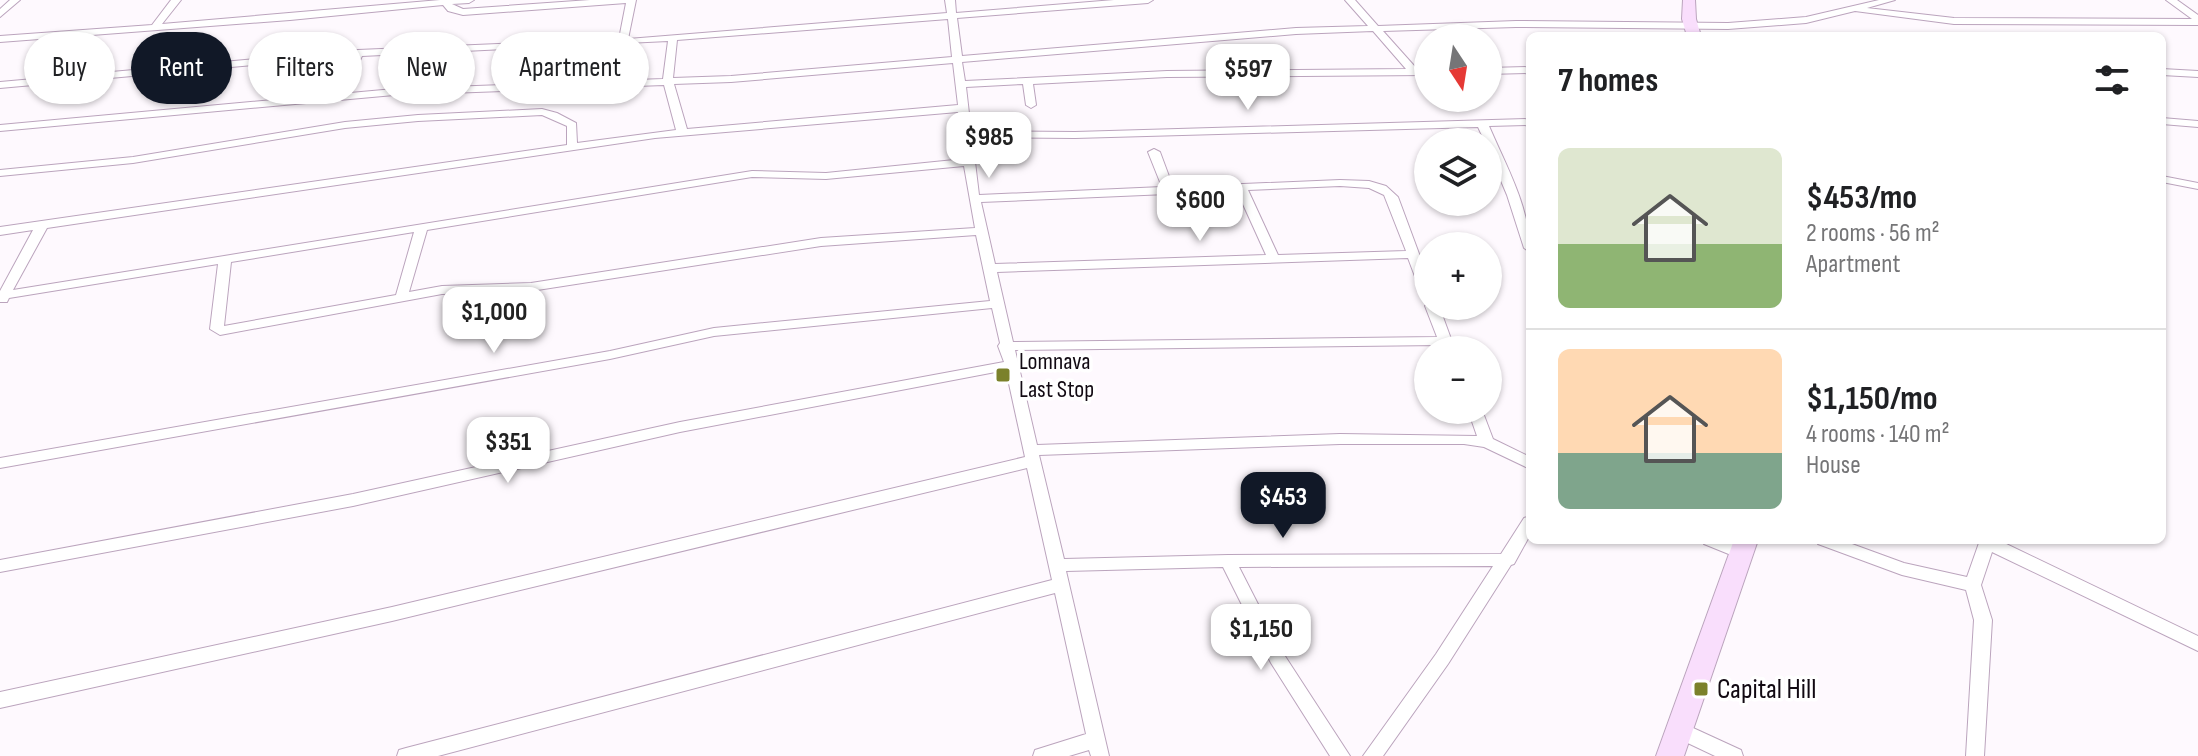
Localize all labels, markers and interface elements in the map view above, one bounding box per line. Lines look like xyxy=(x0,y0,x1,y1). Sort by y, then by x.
north arrow xyxy=(1414,24,1502,112)
map controls xyxy=(1414,24,1502,424)
chip: Buy xyxy=(24,32,115,104)
chip: Rent xyxy=(131,32,232,104)
chip: Filters xyxy=(248,32,362,104)
chip: New xyxy=(378,32,475,104)
chip: Apartment xyxy=(491,32,649,104)
pin: $597 xyxy=(1201,44,1295,112)
text: $597 xyxy=(1224,54,1272,85)
icon: filters xyxy=(2090,58,2134,102)
text: 7 homes xyxy=(1558,60,1658,101)
pin: $985 xyxy=(942,112,1036,180)
text: $985 xyxy=(964,122,1014,153)
button: layers xyxy=(1414,128,1502,216)
pin: $600 xyxy=(1153,175,1247,243)
text: $453/mo xyxy=(1806,177,1917,218)
icon: home xyxy=(1622,180,1718,276)
text: $600 xyxy=(1175,185,1225,216)
text: 2 rooms · 56 m² xyxy=(1806,218,1940,249)
button: + xyxy=(1414,232,1502,320)
text: Apartment xyxy=(1806,249,1900,280)
pin: $1,000 xyxy=(429,287,559,355)
text: $1,000 xyxy=(460,297,528,328)
button: − xyxy=(1414,336,1502,424)
place label: Lomnava Last Stop xyxy=(1019,347,1094,404)
marker: Lomnava Last Stop xyxy=(994,366,1012,384)
text: $1,150/mo xyxy=(1806,378,1938,419)
icon: home xyxy=(1622,381,1718,477)
pin: $351 xyxy=(461,417,555,485)
text: 4 rooms · 140 m² xyxy=(1806,419,1950,450)
text: $351 xyxy=(485,427,531,458)
text: House xyxy=(1806,450,1861,481)
pin: $453 xyxy=(1236,472,1330,540)
text: $453 xyxy=(1259,482,1307,513)
pin: $1,150 xyxy=(1196,604,1326,672)
text: $1,150 xyxy=(1229,614,1293,645)
place label: Capital Hill xyxy=(1717,673,1816,706)
marker: Capital Hill xyxy=(1692,680,1710,698)

